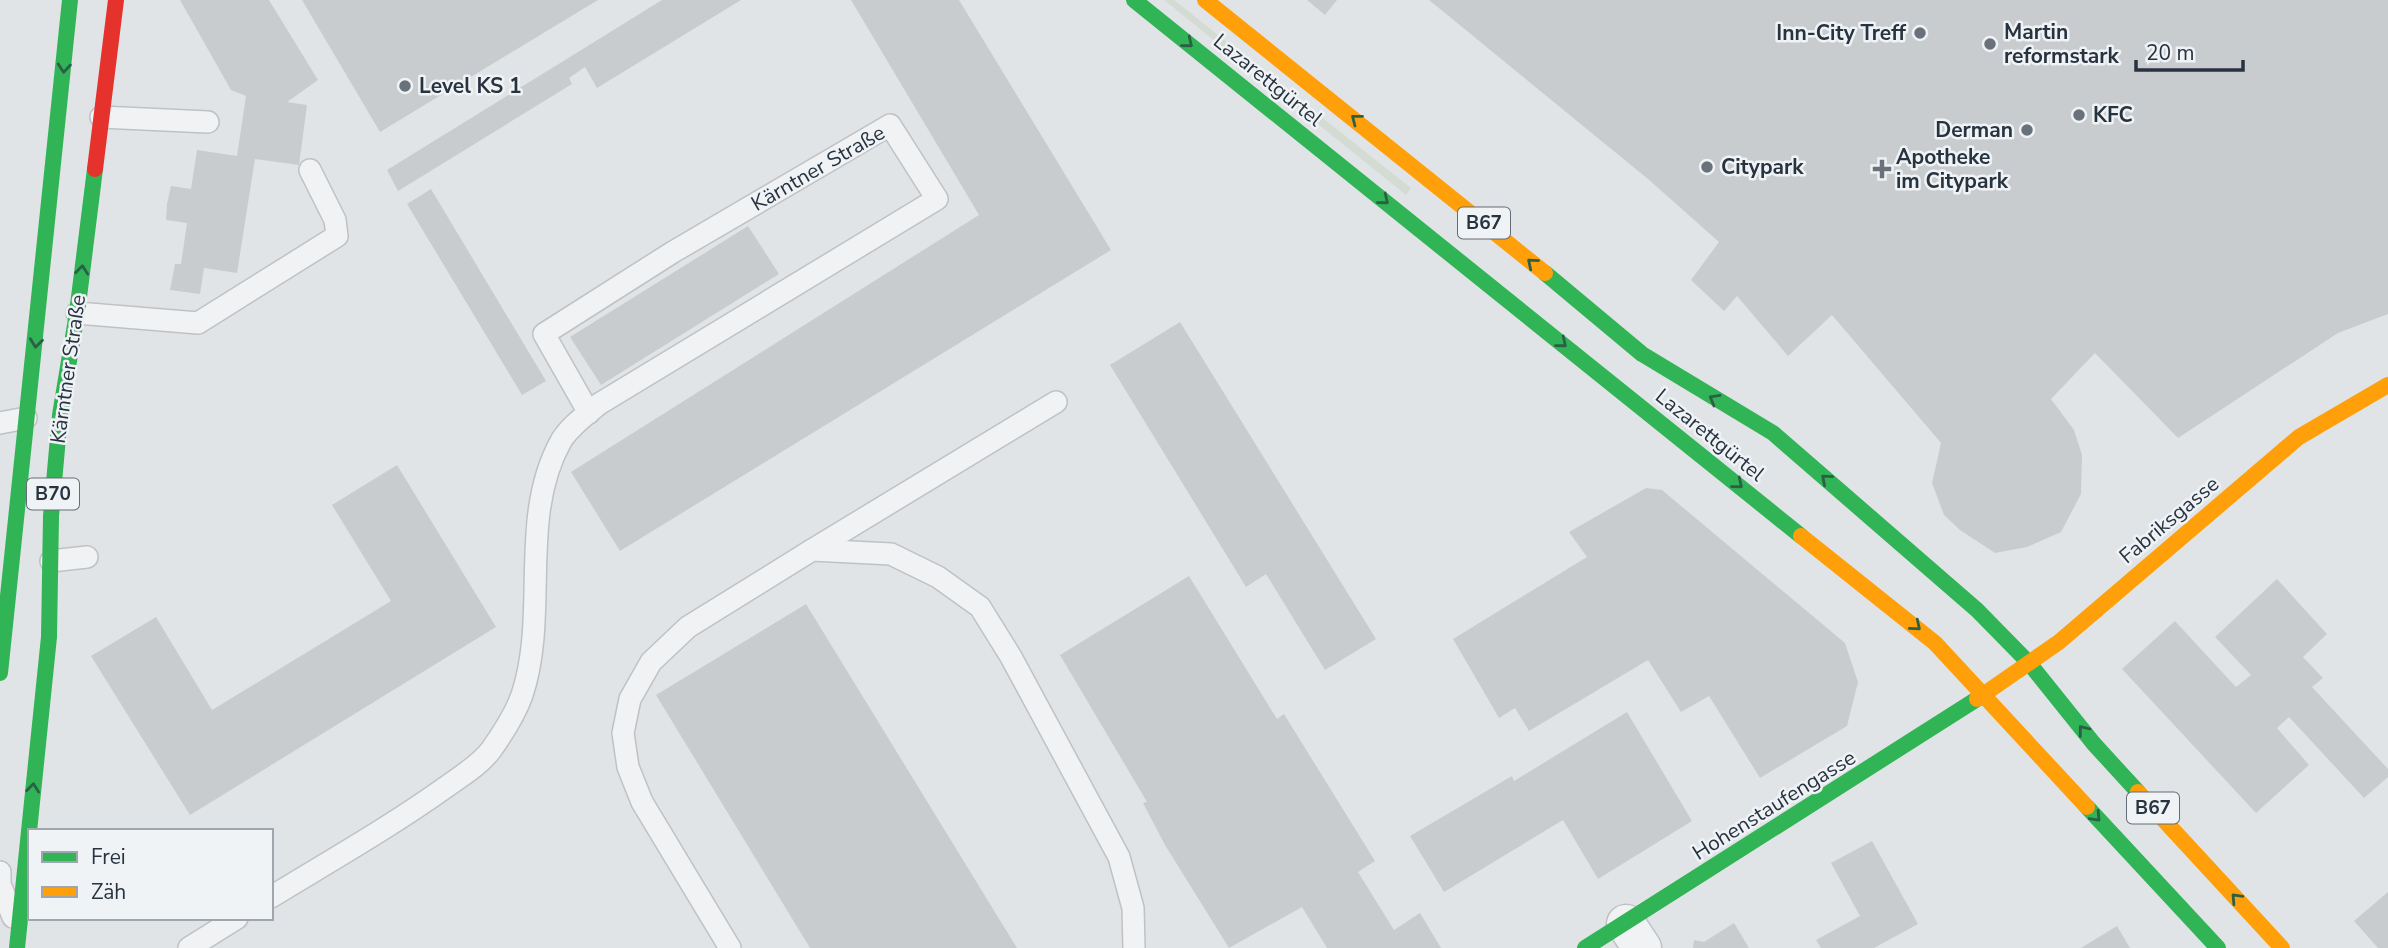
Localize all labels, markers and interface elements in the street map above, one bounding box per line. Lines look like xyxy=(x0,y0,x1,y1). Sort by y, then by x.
place label: Martin reformstark xyxy=(2004,18,2119,70)
place label: Inn-City Treff xyxy=(1776,19,1906,47)
marker: Inn-City Treff xyxy=(1912,25,1928,41)
street label: Lazarettgürtel xyxy=(1208,27,1329,133)
scale bar xyxy=(2136,28,2243,72)
one-way arrow xyxy=(1180,34,1192,47)
marker: Martin reformstark xyxy=(1982,36,1998,52)
text: 20 m xyxy=(2146,39,2195,67)
one-way arrow xyxy=(57,63,72,74)
place label: Level KS 1 xyxy=(419,72,522,100)
marker: Level KS 1 xyxy=(397,78,413,94)
place label: KFC xyxy=(2093,101,2133,129)
marker: KFC xyxy=(2071,107,2087,123)
one-way arrow xyxy=(1351,115,1363,128)
place label: Derman xyxy=(1935,116,2013,144)
street label: Kärntner Straße xyxy=(746,118,890,218)
marker: Derman xyxy=(2019,122,2035,138)
place label: Apotheke im Citypark xyxy=(1896,143,2009,195)
place label: Citypark xyxy=(1721,153,1804,181)
marker: Citypark xyxy=(1699,159,1715,175)
marker: Apotheke im Citypark xyxy=(1874,161,1890,177)
one-way arrow xyxy=(1376,192,1389,204)
road number: B67 xyxy=(1458,208,1510,238)
one-way arrow xyxy=(1527,259,1540,271)
one-way arrow xyxy=(74,264,89,276)
street label: Kärntner Straße xyxy=(44,293,92,445)
one-way arrow xyxy=(1554,334,1566,347)
one-way arrow xyxy=(28,337,43,349)
street label: Lazarettgürtel xyxy=(1650,382,1771,488)
one-way arrow xyxy=(1708,394,1721,407)
street label: Fabriksgasse xyxy=(2113,470,2225,570)
one-way arrow xyxy=(1731,475,1743,488)
one-way arrow xyxy=(1821,475,1834,487)
road number: B70 xyxy=(27,478,79,509)
one-way arrow xyxy=(1907,618,1920,630)
one-way arrow xyxy=(2078,725,2091,737)
street label: Hohenstaufengasse xyxy=(1687,743,1861,867)
one-way arrow xyxy=(26,783,41,794)
road number: B67 xyxy=(2127,792,2179,824)
one-way arrow xyxy=(2087,809,2100,822)
legend xyxy=(28,829,273,920)
text: Frei xyxy=(91,843,126,871)
text: Zäh xyxy=(91,878,126,906)
one-way arrow xyxy=(2232,893,2245,906)

